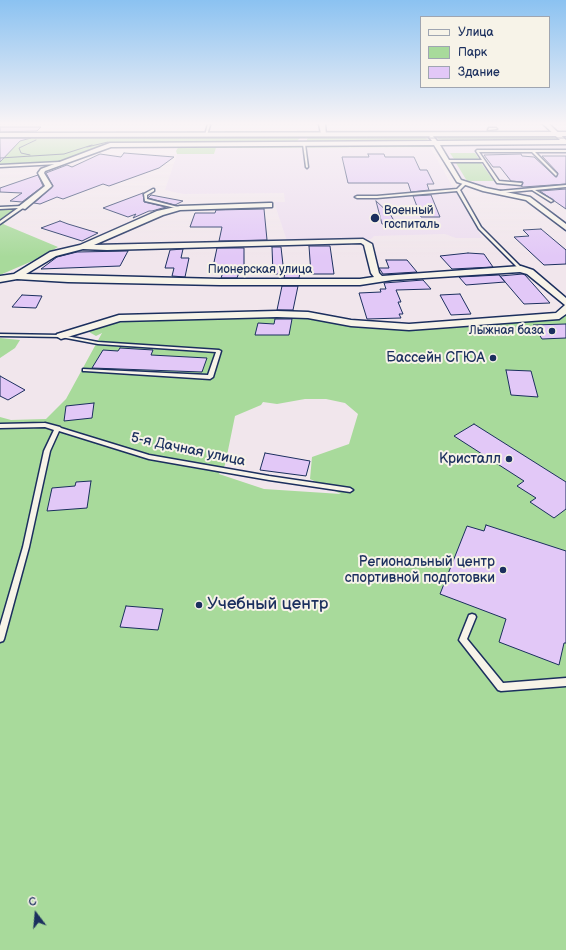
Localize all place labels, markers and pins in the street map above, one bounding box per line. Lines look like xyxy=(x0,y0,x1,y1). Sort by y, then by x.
place label: Военный госпиталь xyxy=(384,204,439,232)
marker: Военный госпиталь xyxy=(369,212,381,224)
place label: Лыжная база xyxy=(469,324,544,338)
marker: Лыжная база xyxy=(547,326,557,336)
place label: Бассейн СГЮА xyxy=(386,350,485,366)
marker: Бассейн СГЮА xyxy=(488,353,498,363)
place label: Кристалл xyxy=(439,451,501,467)
marker: Кристалл xyxy=(504,454,514,464)
place label: Региональный центр спортивной подготовки xyxy=(345,554,495,586)
marker: Региональный центр спортивной подготовки xyxy=(498,565,508,575)
place label: Учебный центр xyxy=(207,595,328,615)
marker: Учебный центр xyxy=(194,600,204,610)

